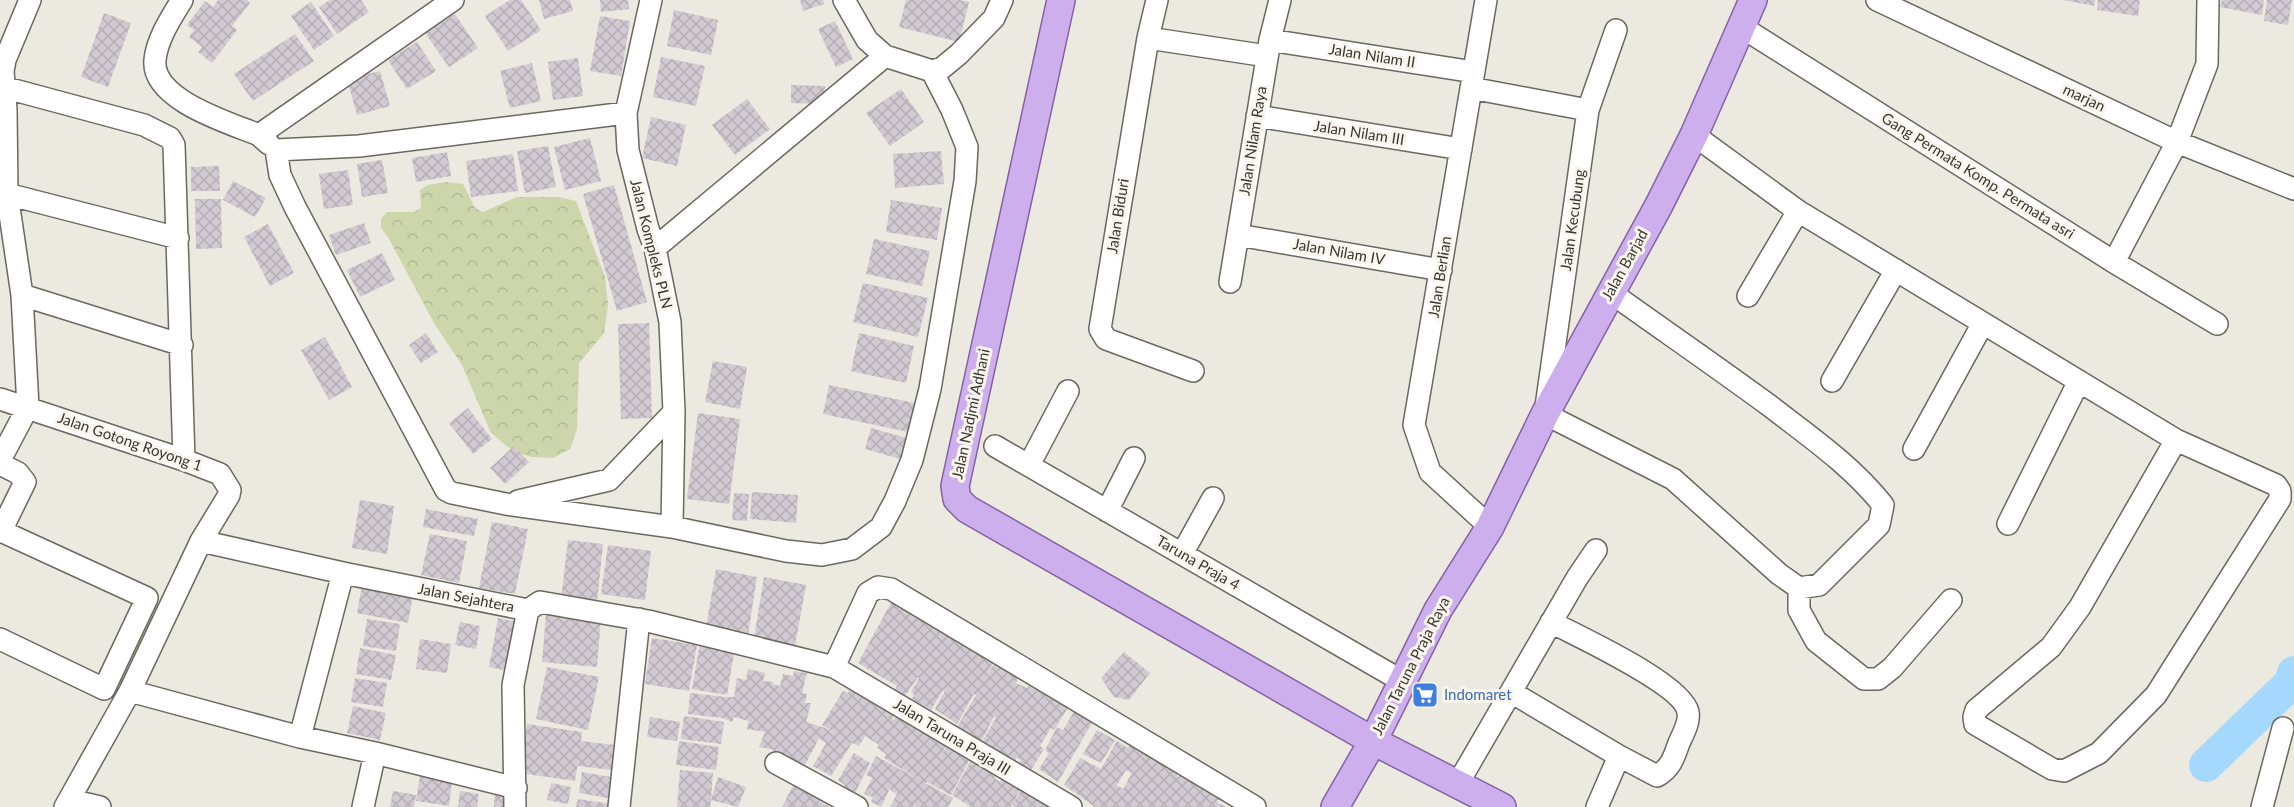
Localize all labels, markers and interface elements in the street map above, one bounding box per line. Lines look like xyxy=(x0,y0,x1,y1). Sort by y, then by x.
street label: Jalan Nilam II xyxy=(1328,39,1417,71)
street label: marjan xyxy=(2060,79,2108,115)
street label: Jalan Nilam Raya xyxy=(1234,85,1270,197)
street label: Gang Permata Komp. Permata asri xyxy=(1879,108,2078,242)
street label: Jalan Nilam III xyxy=(1313,116,1406,148)
street label: Jalan Kecubung xyxy=(1556,168,1588,272)
street label: Jalan Kompleks PLN xyxy=(627,177,677,310)
street label: Jalan Biduri xyxy=(1102,177,1132,255)
street label: Jalan Barjad xyxy=(1597,226,1651,303)
street label: Jalan Nilam IV xyxy=(1292,234,1387,268)
street label: Jalan Berlian xyxy=(1424,235,1454,319)
street label: Jalan Nadjmi Adhani xyxy=(947,347,993,481)
street label: Jalan Gotong Royong 1 xyxy=(56,408,205,474)
street label: Taruna Praja 4 xyxy=(1154,531,1244,593)
street label: Jalan Sejahtera xyxy=(416,579,516,615)
street label: Jalan Taruna Praja Raya xyxy=(1367,594,1453,738)
supermarket icon: Indomaret xyxy=(1410,680,1440,710)
place label: Indomaret xyxy=(1444,685,1512,703)
street label: Jalan Taruna Praja III xyxy=(891,694,1014,778)

